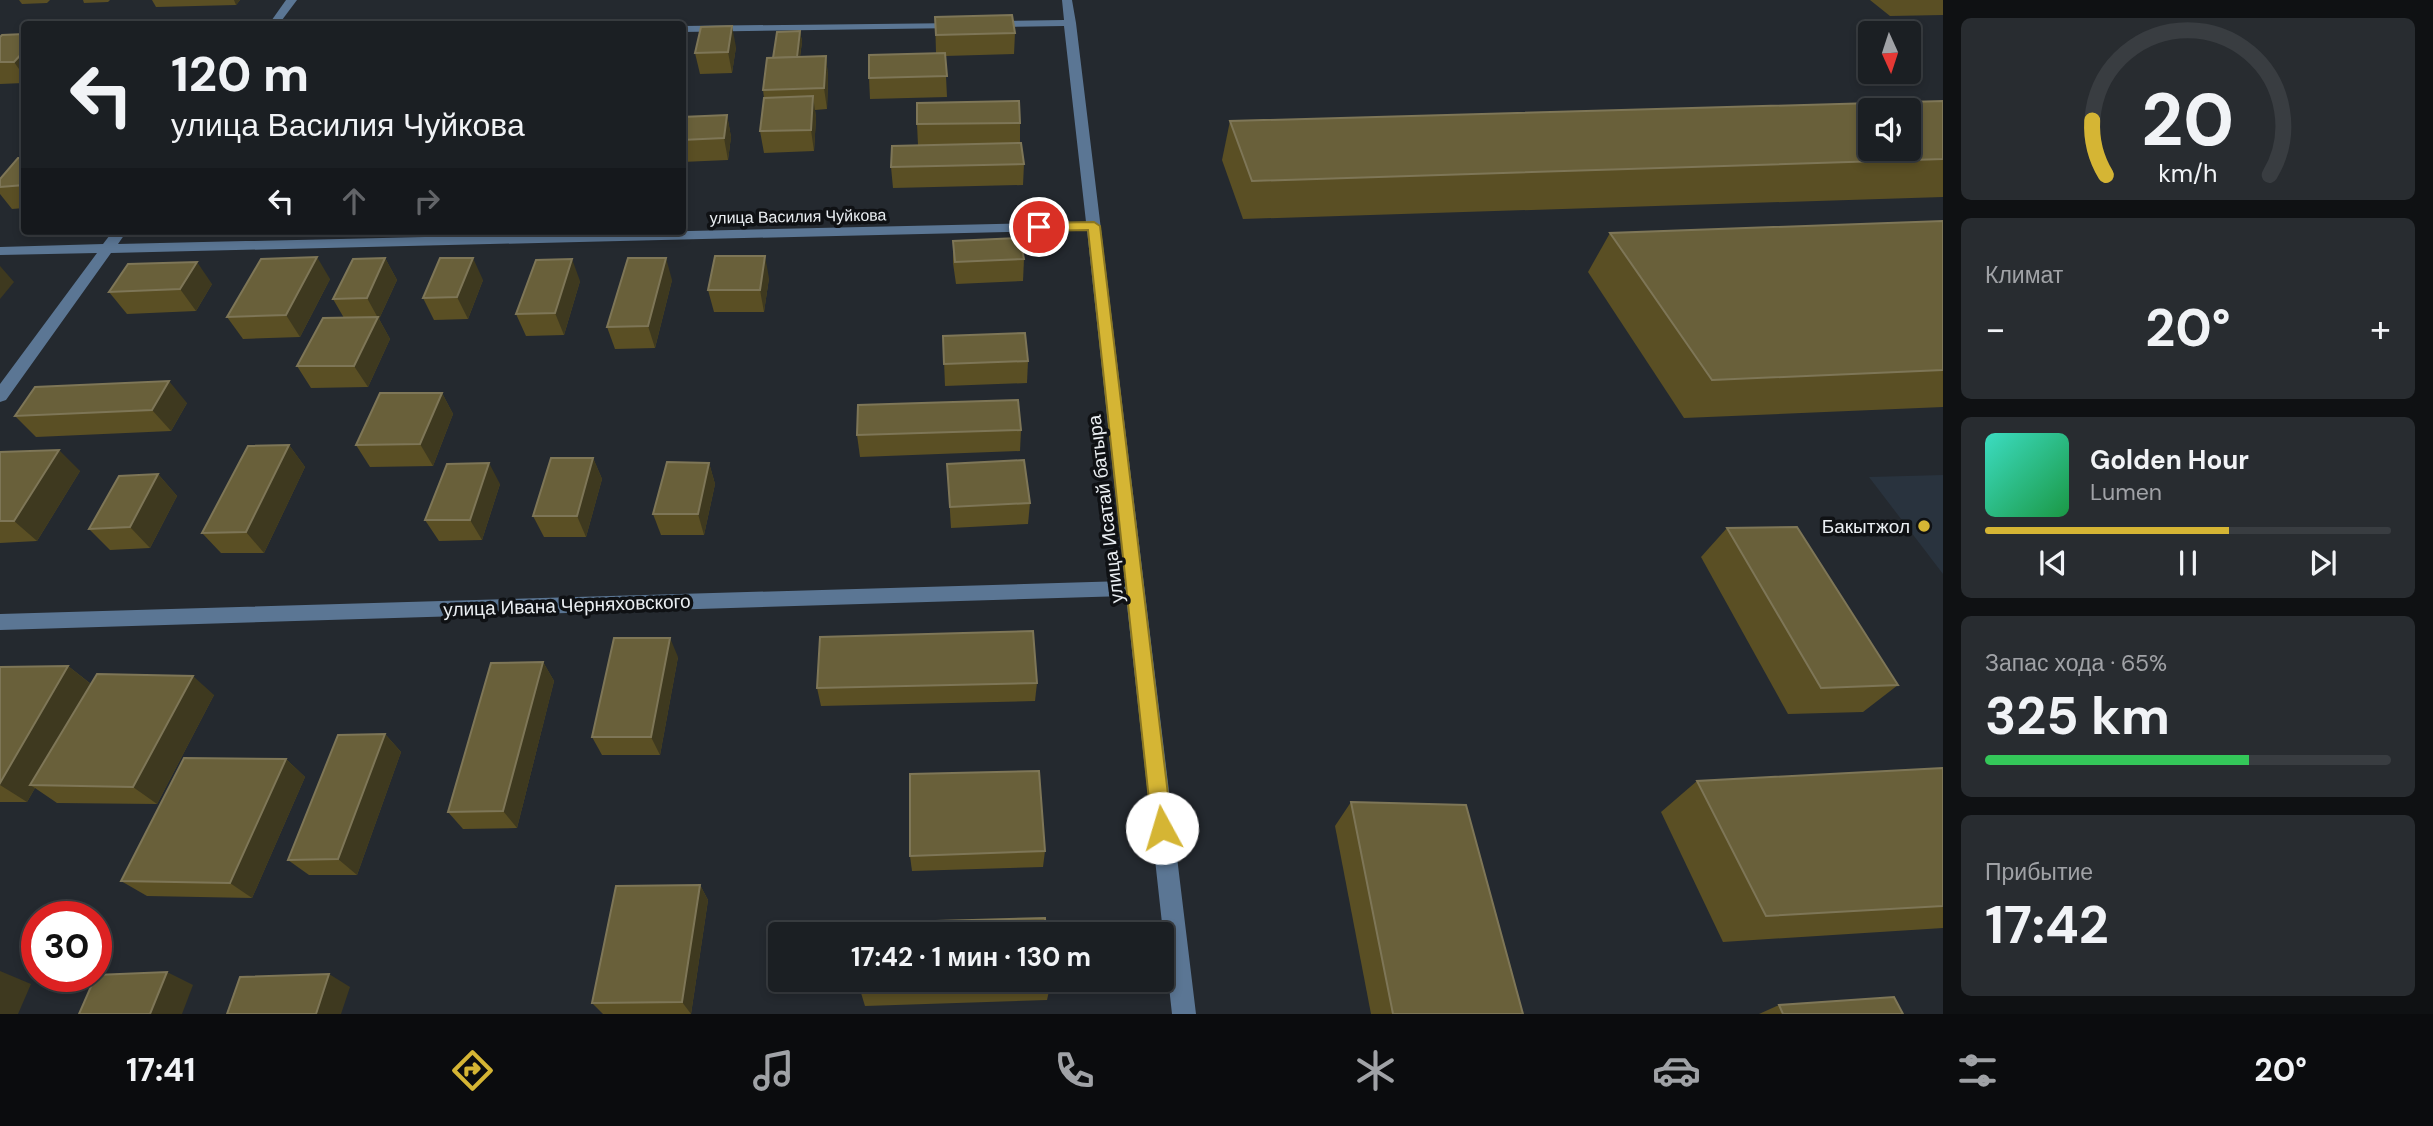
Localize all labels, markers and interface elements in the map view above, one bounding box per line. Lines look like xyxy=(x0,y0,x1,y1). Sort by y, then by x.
north arrow xyxy=(1858,21,1922,84)
map controls xyxy=(1858,21,1921,161)
text: 120 m xyxy=(171,42,309,106)
icon: left xyxy=(56,49,147,140)
text: 20 xyxy=(2142,73,2234,168)
button: sound xyxy=(1858,98,1921,161)
text: улица Василия Чуйкова xyxy=(171,104,525,146)
text: km/h xyxy=(2158,157,2218,190)
icon: left xyxy=(262,182,300,220)
icon: ahead xyxy=(335,182,373,220)
icon: right xyxy=(408,182,446,220)
pin xyxy=(1009,197,1069,257)
street label: улица Василия Чуйкова xyxy=(709,204,887,229)
icon: arrive xyxy=(1020,208,1058,246)
text: Климат xyxy=(1985,260,2063,290)
text: 20° xyxy=(2145,294,2231,362)
text: − xyxy=(1985,304,2006,354)
text: + xyxy=(2370,304,2391,354)
street label: улица Исатай батыра xyxy=(1081,413,1129,604)
text: Golden Hour xyxy=(2090,443,2249,477)
text: Lumen xyxy=(2090,477,2162,507)
place label: Бакытжол xyxy=(1822,514,1910,539)
marker: Бакытжол xyxy=(1916,518,1932,534)
icon: previous xyxy=(2034,544,2072,582)
icon: pause xyxy=(2169,544,2207,582)
icon: next xyxy=(2304,544,2342,582)
street label: улица Ивана Черняховского xyxy=(443,589,691,622)
text: Запас хода · 65% xyxy=(1985,648,2167,678)
text: 325 km xyxy=(1985,682,2170,750)
position arrow xyxy=(1125,791,1199,865)
text: Прибытие xyxy=(1985,857,2093,887)
text: 17:42 xyxy=(1985,891,2109,959)
speed limit sign: 30 xyxy=(21,901,112,992)
text: 17:42 · 1 мин · 130 m xyxy=(851,940,1091,974)
icon: directions xyxy=(448,1046,497,1095)
icon: music xyxy=(749,1046,798,1095)
icon: phone xyxy=(1050,1046,1099,1095)
icon: climate xyxy=(1351,1046,1400,1095)
icon: car xyxy=(1652,1046,1701,1095)
icon: filters xyxy=(1953,1046,2002,1095)
text: 17:41 xyxy=(126,1049,195,1091)
text: 20° xyxy=(2254,1049,2307,1091)

